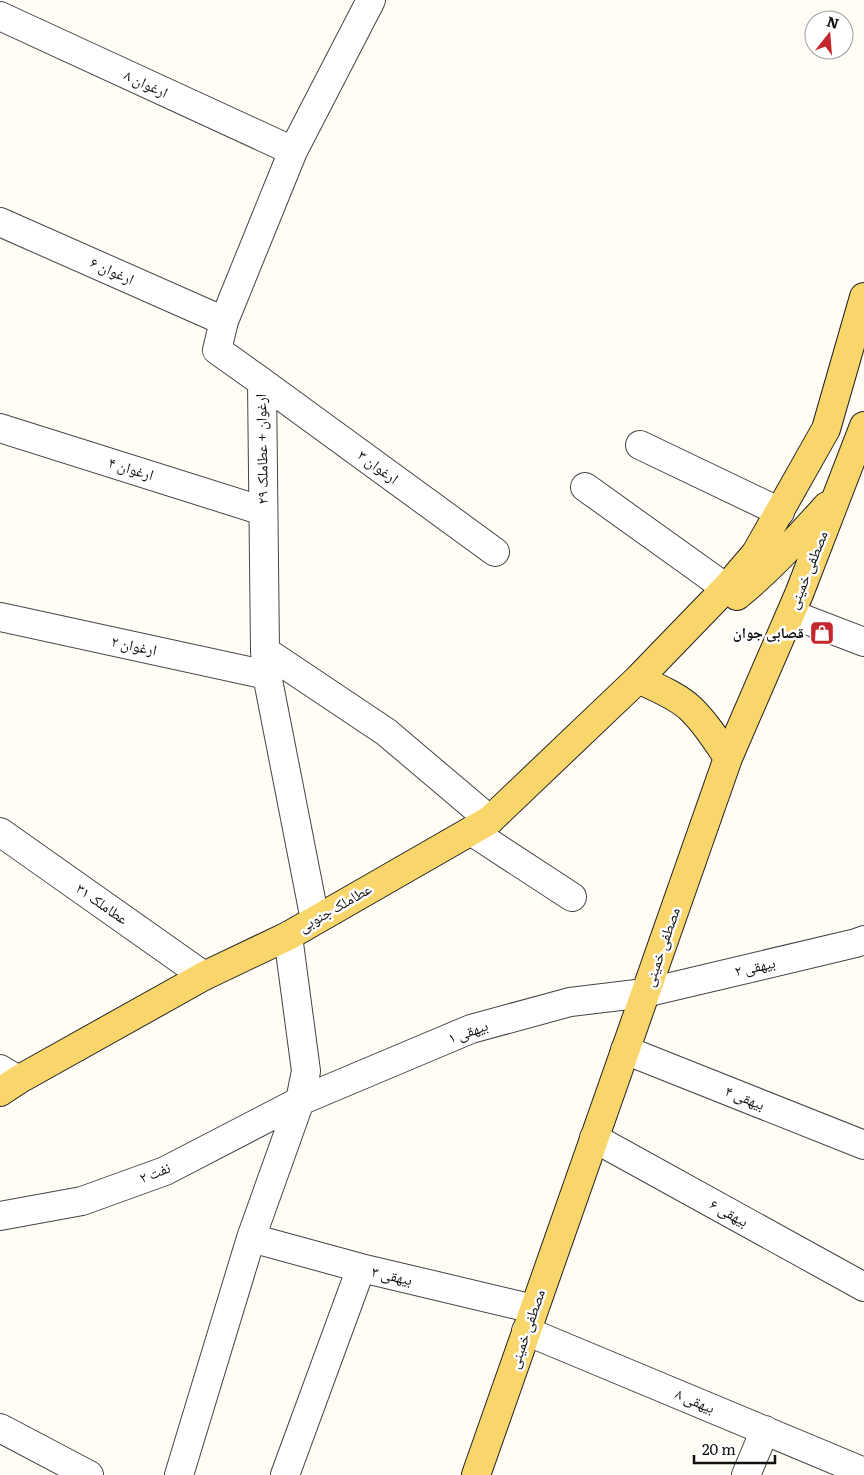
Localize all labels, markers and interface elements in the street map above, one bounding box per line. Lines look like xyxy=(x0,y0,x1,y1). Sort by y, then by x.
north arrow xyxy=(804,10,854,60)
text: N xyxy=(825,10,842,33)
street label: ارغوان ۸ xyxy=(121,62,172,103)
street label: ارغوان ۶ xyxy=(87,250,138,290)
street label: ارغوان + عطاملک ۲۹ xyxy=(248,394,273,504)
street label: ارغوان ۳ xyxy=(353,443,404,489)
street label: ارغوان ۴ xyxy=(106,450,157,485)
street label: مصطفی خمینی xyxy=(780,527,833,612)
place label: قصابی جوان xyxy=(733,620,804,643)
shop icon: قصابی جوان xyxy=(809,620,835,646)
street label: ارغوان ۲ xyxy=(109,628,159,661)
street label: عطاملک ۳۱ xyxy=(72,876,134,929)
street label: عطاملک جنوبی xyxy=(293,876,376,937)
street label: مصطفی خمینی xyxy=(636,903,685,989)
street label: بیهقی ۲ xyxy=(732,950,777,981)
street label: بیهقی ۱ xyxy=(444,1013,491,1048)
street label: بیهقی ۴ xyxy=(722,1078,769,1115)
street label: نفت ۲ xyxy=(135,1155,174,1188)
street label: بیهقی ۶ xyxy=(706,1192,753,1232)
street label: بیهقی ۳ xyxy=(370,1259,415,1290)
street label: مصطفی خمینی xyxy=(501,1285,550,1371)
street label: بیهقی ۸ xyxy=(672,1381,719,1418)
scale bar xyxy=(694,1432,775,1464)
text: 20 m xyxy=(702,1437,736,1460)

